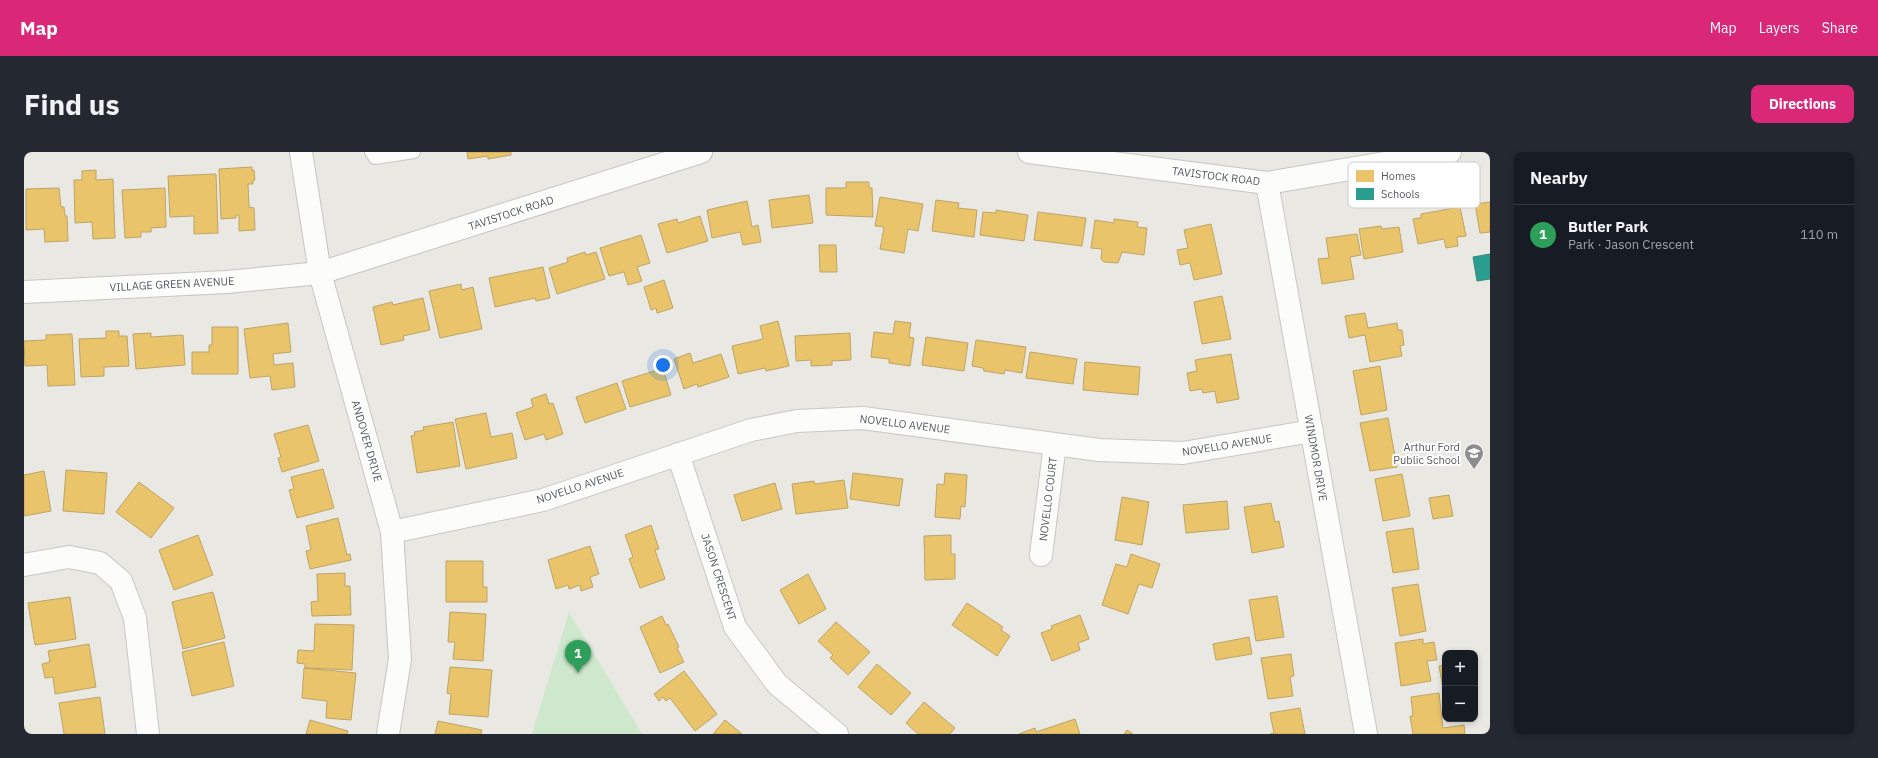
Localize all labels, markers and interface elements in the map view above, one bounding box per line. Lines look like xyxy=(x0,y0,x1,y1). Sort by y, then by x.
text: Map xyxy=(20,16,58,40)
text: Map xyxy=(1710,19,1737,37)
text: Layers xyxy=(1759,19,1800,37)
text: Share xyxy=(1822,19,1858,37)
button: Directions xyxy=(1751,85,1854,123)
text: Find us xyxy=(24,86,120,123)
legend xyxy=(1348,162,1480,208)
street label: TAVISTOCK ROAD xyxy=(1171,164,1261,188)
text: Nearby xyxy=(1530,167,1588,189)
text: Homes xyxy=(1381,169,1416,183)
text: Schools xyxy=(1381,187,1420,201)
street label: TAVISTOCK ROAD xyxy=(467,193,555,233)
text: Butler Park xyxy=(1568,217,1648,236)
text: 1 xyxy=(1539,226,1547,243)
text: 110 m xyxy=(1800,226,1838,243)
text: Park · Jason Crescent xyxy=(1568,236,1694,253)
street label: VILLAGE GREEN AVENUE xyxy=(109,274,235,294)
your location xyxy=(653,355,673,375)
street label: ANDOVER DRIVE xyxy=(349,398,385,484)
street label: NOVELLO AVENUE xyxy=(859,412,951,436)
street label: WINDMOR DRIVE xyxy=(1301,414,1331,502)
street label: NOVELLO AVENUE xyxy=(1181,431,1273,459)
place label: Arthur Ford Public School xyxy=(1393,440,1460,467)
school or university icon: Arthur Ford Public School xyxy=(1463,442,1485,470)
street label: NOVELLO COURT xyxy=(1036,455,1060,542)
street label: NOVELLO AVENUE xyxy=(535,465,625,507)
street label: JASON CRESCENT xyxy=(698,531,740,623)
pin: 1 xyxy=(565,640,591,673)
map controls xyxy=(1442,650,1478,722)
button: + xyxy=(1442,650,1478,686)
button: − xyxy=(1442,686,1478,722)

